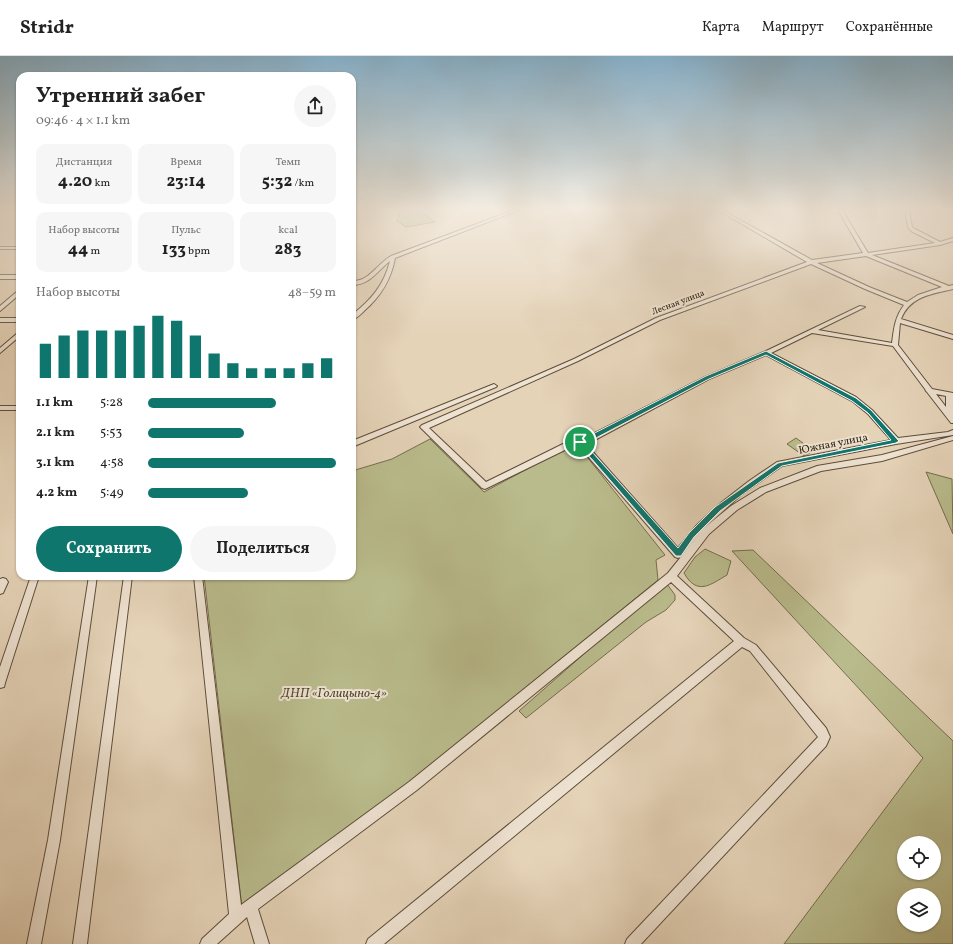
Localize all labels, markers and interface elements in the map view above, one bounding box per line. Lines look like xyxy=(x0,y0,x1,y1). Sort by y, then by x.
text: Stridr xyxy=(20,15,74,41)
text: Карта xyxy=(702,18,740,37)
text: Маршрут xyxy=(762,18,824,37)
text: Сохранённые xyxy=(846,18,933,37)
text: Утренний забег xyxy=(36,81,205,112)
button: share xyxy=(294,85,336,127)
text: 09:46 · 4 × 1.1 km xyxy=(36,112,130,130)
text: Дистанция xyxy=(56,155,112,170)
text: Время xyxy=(170,155,202,170)
text: Темп xyxy=(276,155,300,170)
text: 4.20 xyxy=(58,170,92,193)
text: 23:14 xyxy=(166,170,206,193)
text: 5:32 xyxy=(262,170,292,193)
text: km xyxy=(92,176,110,191)
text: /km xyxy=(292,176,314,191)
text: Набор высоты xyxy=(48,223,120,238)
text: Пульс xyxy=(171,223,201,238)
text: kcal xyxy=(278,223,298,238)
text: 44 xyxy=(68,238,88,261)
text: 133 xyxy=(162,238,186,261)
text: 283 xyxy=(275,238,301,261)
text: m xyxy=(88,244,100,259)
text: bpm xyxy=(186,244,210,259)
text: Набор высоты xyxy=(36,284,120,302)
text: 48–59 m xyxy=(288,284,336,302)
street label: Лесная улица xyxy=(650,286,707,319)
text: 1.1 km xyxy=(36,394,73,412)
text: 5:28 xyxy=(100,394,123,412)
text: 2.1 km xyxy=(36,424,75,442)
text: 5:53 xyxy=(100,424,122,442)
pin xyxy=(563,425,597,459)
street label: Южная улица xyxy=(797,430,870,459)
icon: arrive xyxy=(569,431,591,453)
text: 3.1 km xyxy=(36,454,75,472)
text: 4:58 xyxy=(100,454,124,472)
text: 4.2 km xyxy=(36,484,77,502)
text: 5:49 xyxy=(100,484,123,502)
button: Сохранить xyxy=(36,526,182,572)
button: Поделиться xyxy=(190,526,336,572)
park label: ДНП «Голицыно-4» xyxy=(280,685,387,703)
map controls xyxy=(897,836,941,932)
button: locate xyxy=(897,836,941,880)
button: layers xyxy=(897,888,941,932)

